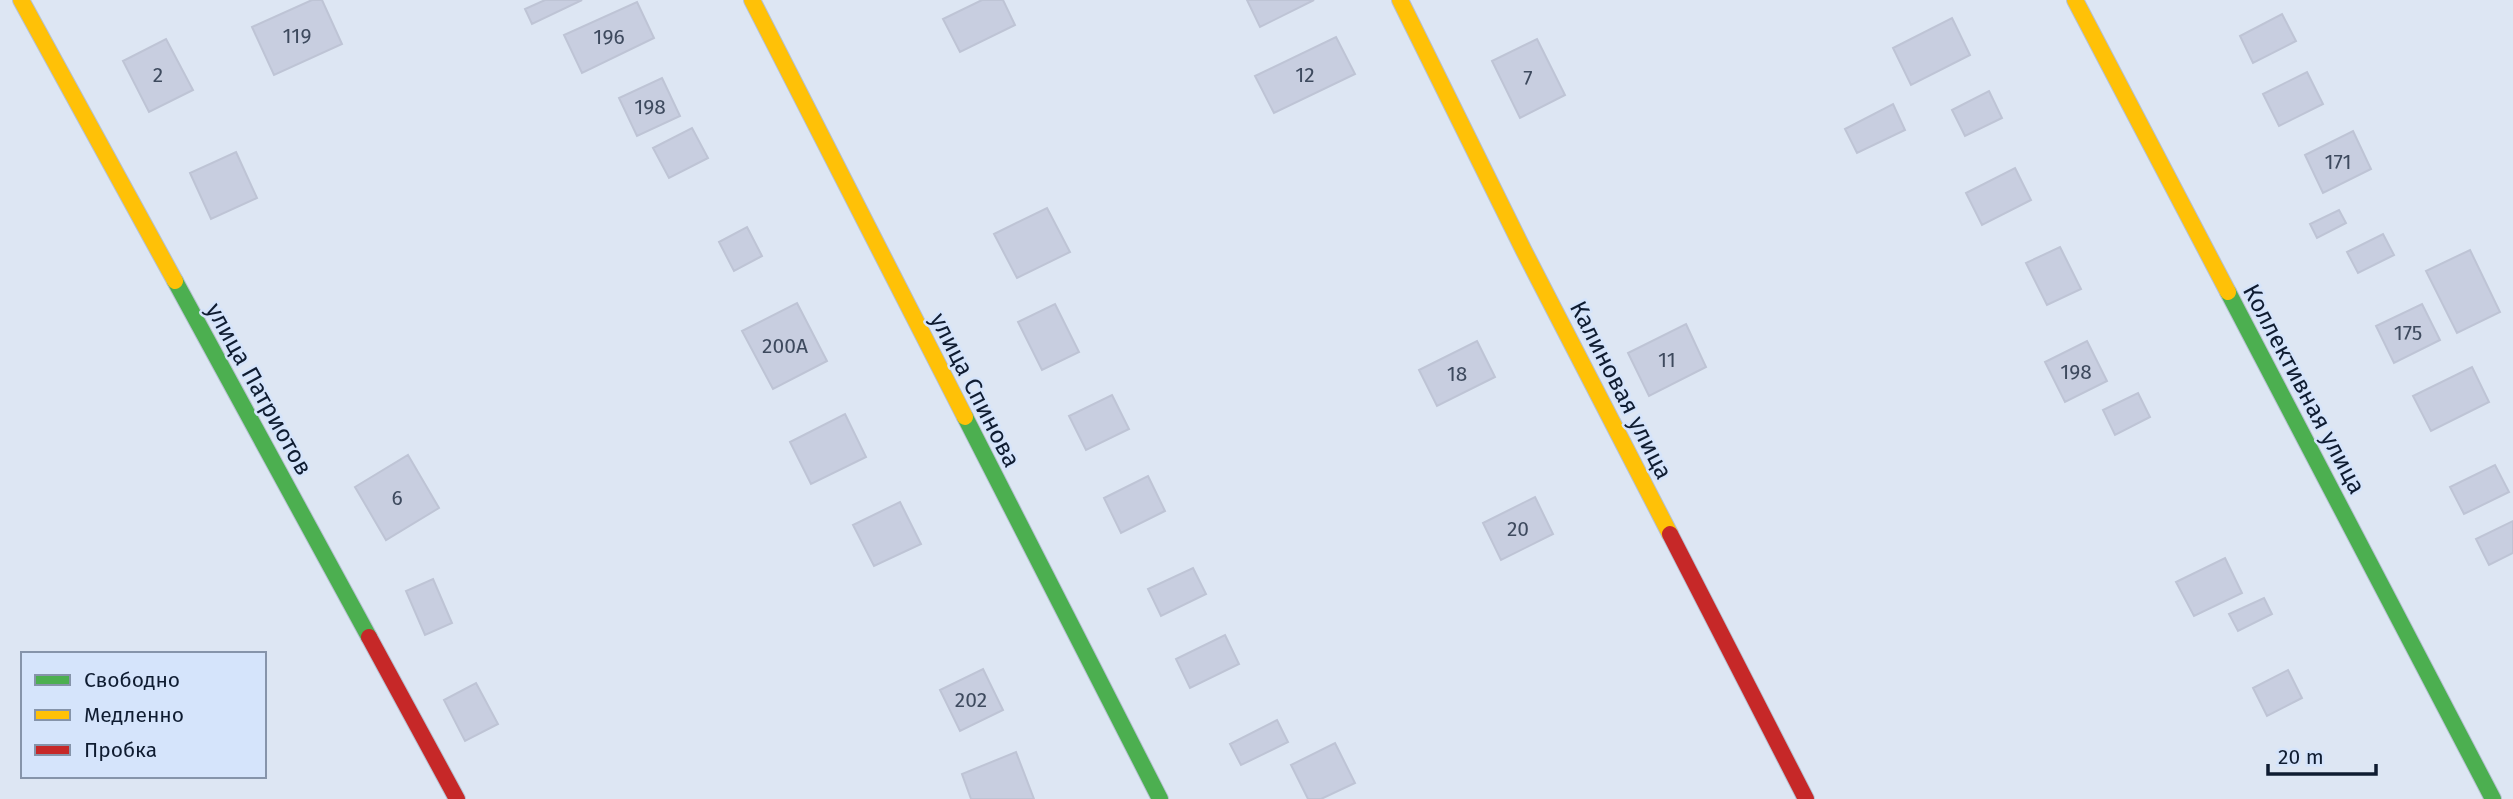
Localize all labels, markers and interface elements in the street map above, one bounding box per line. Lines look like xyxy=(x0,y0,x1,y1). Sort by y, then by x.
house number: 119 xyxy=(283,23,311,49)
house number: 196 xyxy=(593,24,625,50)
house number: 2 xyxy=(153,62,163,88)
house number: 12 xyxy=(1295,62,1315,88)
house number: 7 xyxy=(1523,65,1533,91)
house number: 198 xyxy=(634,94,666,120)
house number: 171 xyxy=(2324,149,2352,175)
street label: Коллективная улица xyxy=(2237,279,2371,499)
street label: Калиновая улица xyxy=(1564,296,1678,484)
street label: улица Патриотов xyxy=(200,298,318,480)
street label: улица Спинова xyxy=(924,308,1026,472)
house number: 175 xyxy=(2394,320,2422,346)
house number: 200А xyxy=(762,333,808,359)
house number: 11 xyxy=(1658,347,1676,373)
house number: 198 xyxy=(2060,359,2092,385)
house number: 18 xyxy=(1447,361,1467,387)
house number: 6 xyxy=(391,485,403,511)
house number: 20 xyxy=(1507,516,1529,542)
legend xyxy=(21,652,266,778)
text: Свободно xyxy=(84,667,180,693)
house number: 202 xyxy=(955,687,987,713)
text: Медленно xyxy=(84,702,184,728)
scale bar xyxy=(2268,732,2376,776)
text: Пробка xyxy=(84,737,157,763)
text: 20 m xyxy=(2278,744,2324,770)

